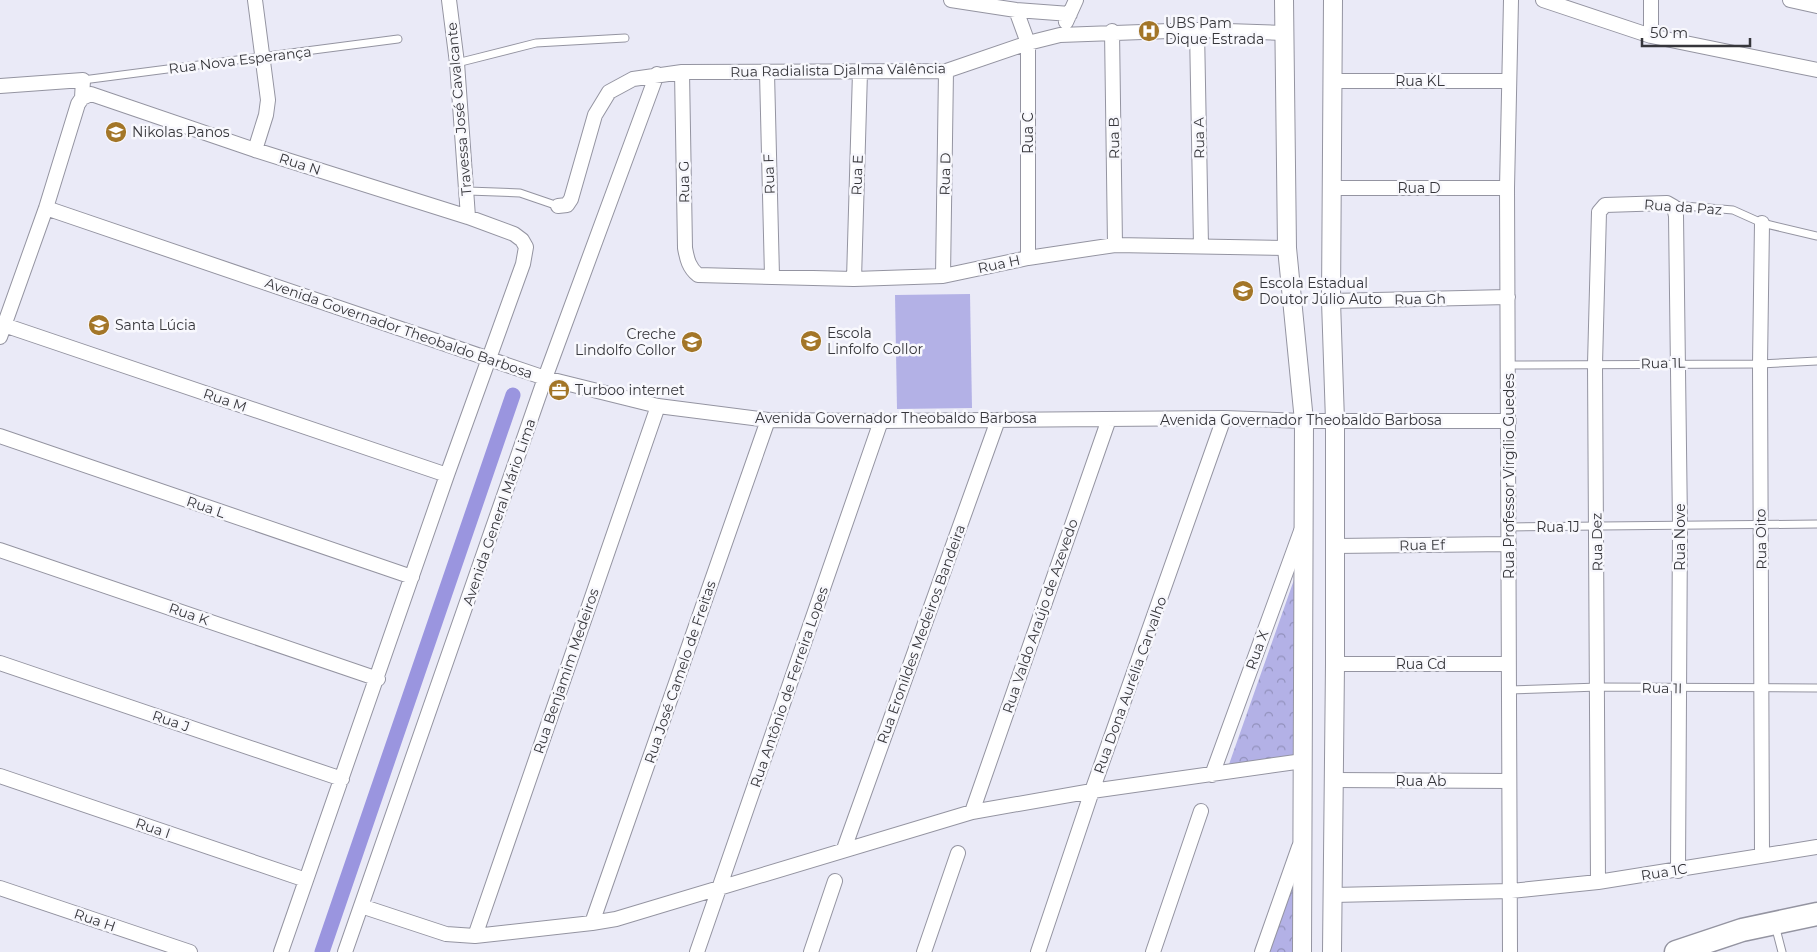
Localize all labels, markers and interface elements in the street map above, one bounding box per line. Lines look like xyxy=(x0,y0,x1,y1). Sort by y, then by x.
place label: UBS Pam Dique Estrada xyxy=(1165,14,1264,48)
scale bar xyxy=(1642,15,1750,47)
hospital icon: UBS Pam Dique Estrada xyxy=(1137,19,1161,43)
street label: Travessa José Cavalcante xyxy=(442,22,476,196)
text: 50 m xyxy=(1650,23,1688,42)
street label: Rua Nova Esperança xyxy=(168,42,312,78)
street label: Rua Radialista Djalma Valência xyxy=(730,59,946,81)
street label: Rua KL xyxy=(1395,72,1446,90)
street label: Rua C xyxy=(1019,112,1037,154)
street label: Rua A xyxy=(1190,116,1208,159)
street label: Rua B xyxy=(1105,117,1123,159)
school or university icon: Nikolas Panos xyxy=(104,120,128,144)
place label: Nikolas Panos xyxy=(132,123,230,141)
street label: Rua N xyxy=(277,149,323,179)
street label: Rua D xyxy=(936,152,954,196)
street label: Rua F xyxy=(759,153,779,194)
street label: Rua E xyxy=(847,154,867,196)
street label: Rua G xyxy=(675,161,693,203)
street label: Rua D xyxy=(1397,179,1441,197)
street label: Rua da Paz xyxy=(1643,195,1723,219)
street label: Rua H xyxy=(976,251,1022,277)
street label: Avenida Governador Theobaldo Barbosa xyxy=(263,274,535,382)
place label: Escola Estadual Doutor Júlio Auto xyxy=(1259,274,1382,308)
school or university icon: Escola Estadual Doutor Júlio Auto xyxy=(1231,279,1255,303)
street label: Rua Gh xyxy=(1394,290,1446,308)
school or university icon: Santa Lúcia xyxy=(87,313,111,337)
place label: Santa Lúcia xyxy=(115,316,196,334)
place label: Escola Linfolfo Collor xyxy=(827,324,923,358)
place label: Creche Lindolfo Collor xyxy=(575,325,676,359)
school or university icon: Escola Linfolfo Collor xyxy=(799,329,823,353)
school or university icon: Creche Lindolfo Collor xyxy=(680,330,704,354)
street label: Rua 1L xyxy=(1640,354,1686,372)
street label: Rua Professor Virgílio Guedes xyxy=(1500,373,1518,579)
office icon: Turboo internet xyxy=(547,378,571,402)
place label: Turboo internet xyxy=(575,381,685,399)
street label: Rua M xyxy=(201,384,249,416)
street label: Avenida Governador Theobaldo Barbosa xyxy=(755,409,1037,427)
street label: Avenida Governador Theobaldo Barbosa xyxy=(1160,411,1442,429)
street label: Avenida General Mário Lima xyxy=(458,416,540,608)
street label: Rua L xyxy=(184,492,228,522)
street label: Rua Nove xyxy=(1671,503,1689,571)
street label: Rua Oito xyxy=(1751,508,1771,570)
street label: Rua Dez xyxy=(1587,513,1607,571)
street label: Rua Valdo Araújo de Azevedo xyxy=(998,516,1082,716)
street label: Rua 1J xyxy=(1536,518,1580,536)
street label: Rua Eronildes Medeiros Bandeira xyxy=(873,522,969,746)
street label: Rua Ef xyxy=(1399,536,1446,554)
street label: Rua José Camelo de Freitas xyxy=(640,578,720,766)
street label: Rua Antônio de Ferreira Lopes xyxy=(746,584,832,790)
street label: Rua Benjamim Medeiros xyxy=(529,586,603,756)
street label: Rua Dona Aurélia Carvalho xyxy=(1090,594,1171,776)
street label: Rua K xyxy=(166,599,212,629)
street label: Rua X xyxy=(1242,628,1272,672)
street label: Rua Cd xyxy=(1396,655,1446,673)
street label: Rua 1I xyxy=(1641,679,1683,697)
street label: Rua J xyxy=(150,706,192,736)
street label: Rua Ab xyxy=(1396,772,1447,790)
street label: Rua I xyxy=(133,814,173,842)
street label: Rua 1C xyxy=(1640,859,1688,885)
street label: Rua H xyxy=(72,905,118,935)

